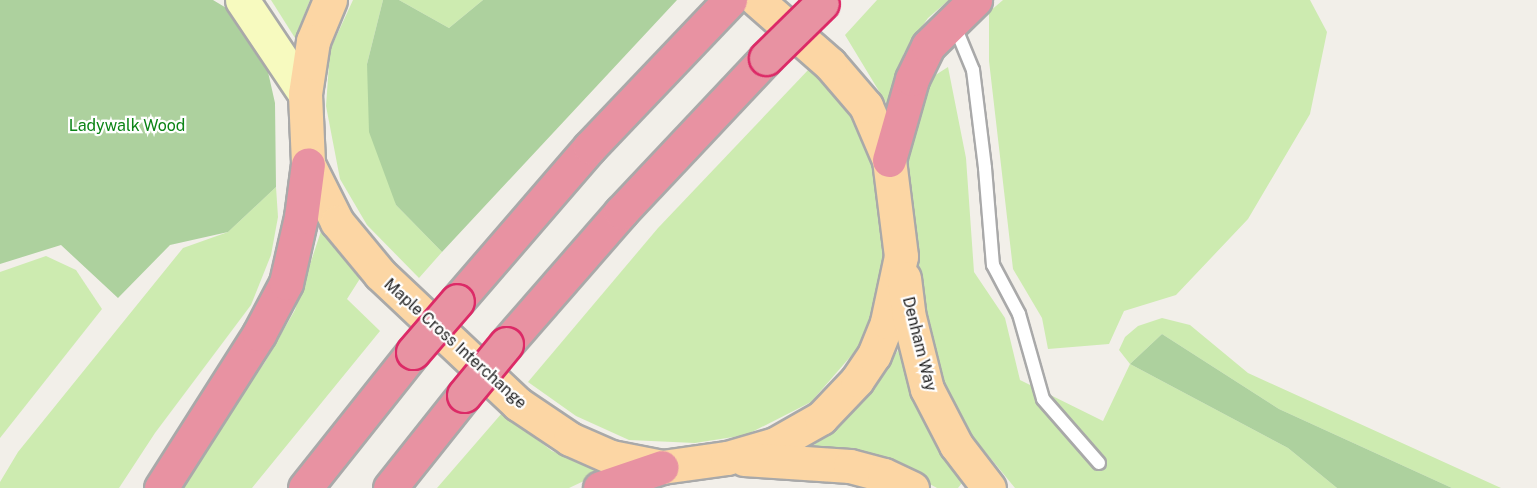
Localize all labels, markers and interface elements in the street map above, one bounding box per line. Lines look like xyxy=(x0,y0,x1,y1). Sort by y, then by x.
park label: Ladywalk Wood xyxy=(68,116,186,136)
street label: Maple Cross Interchange xyxy=(380,275,530,413)
street label: Denham Way xyxy=(898,295,940,393)

